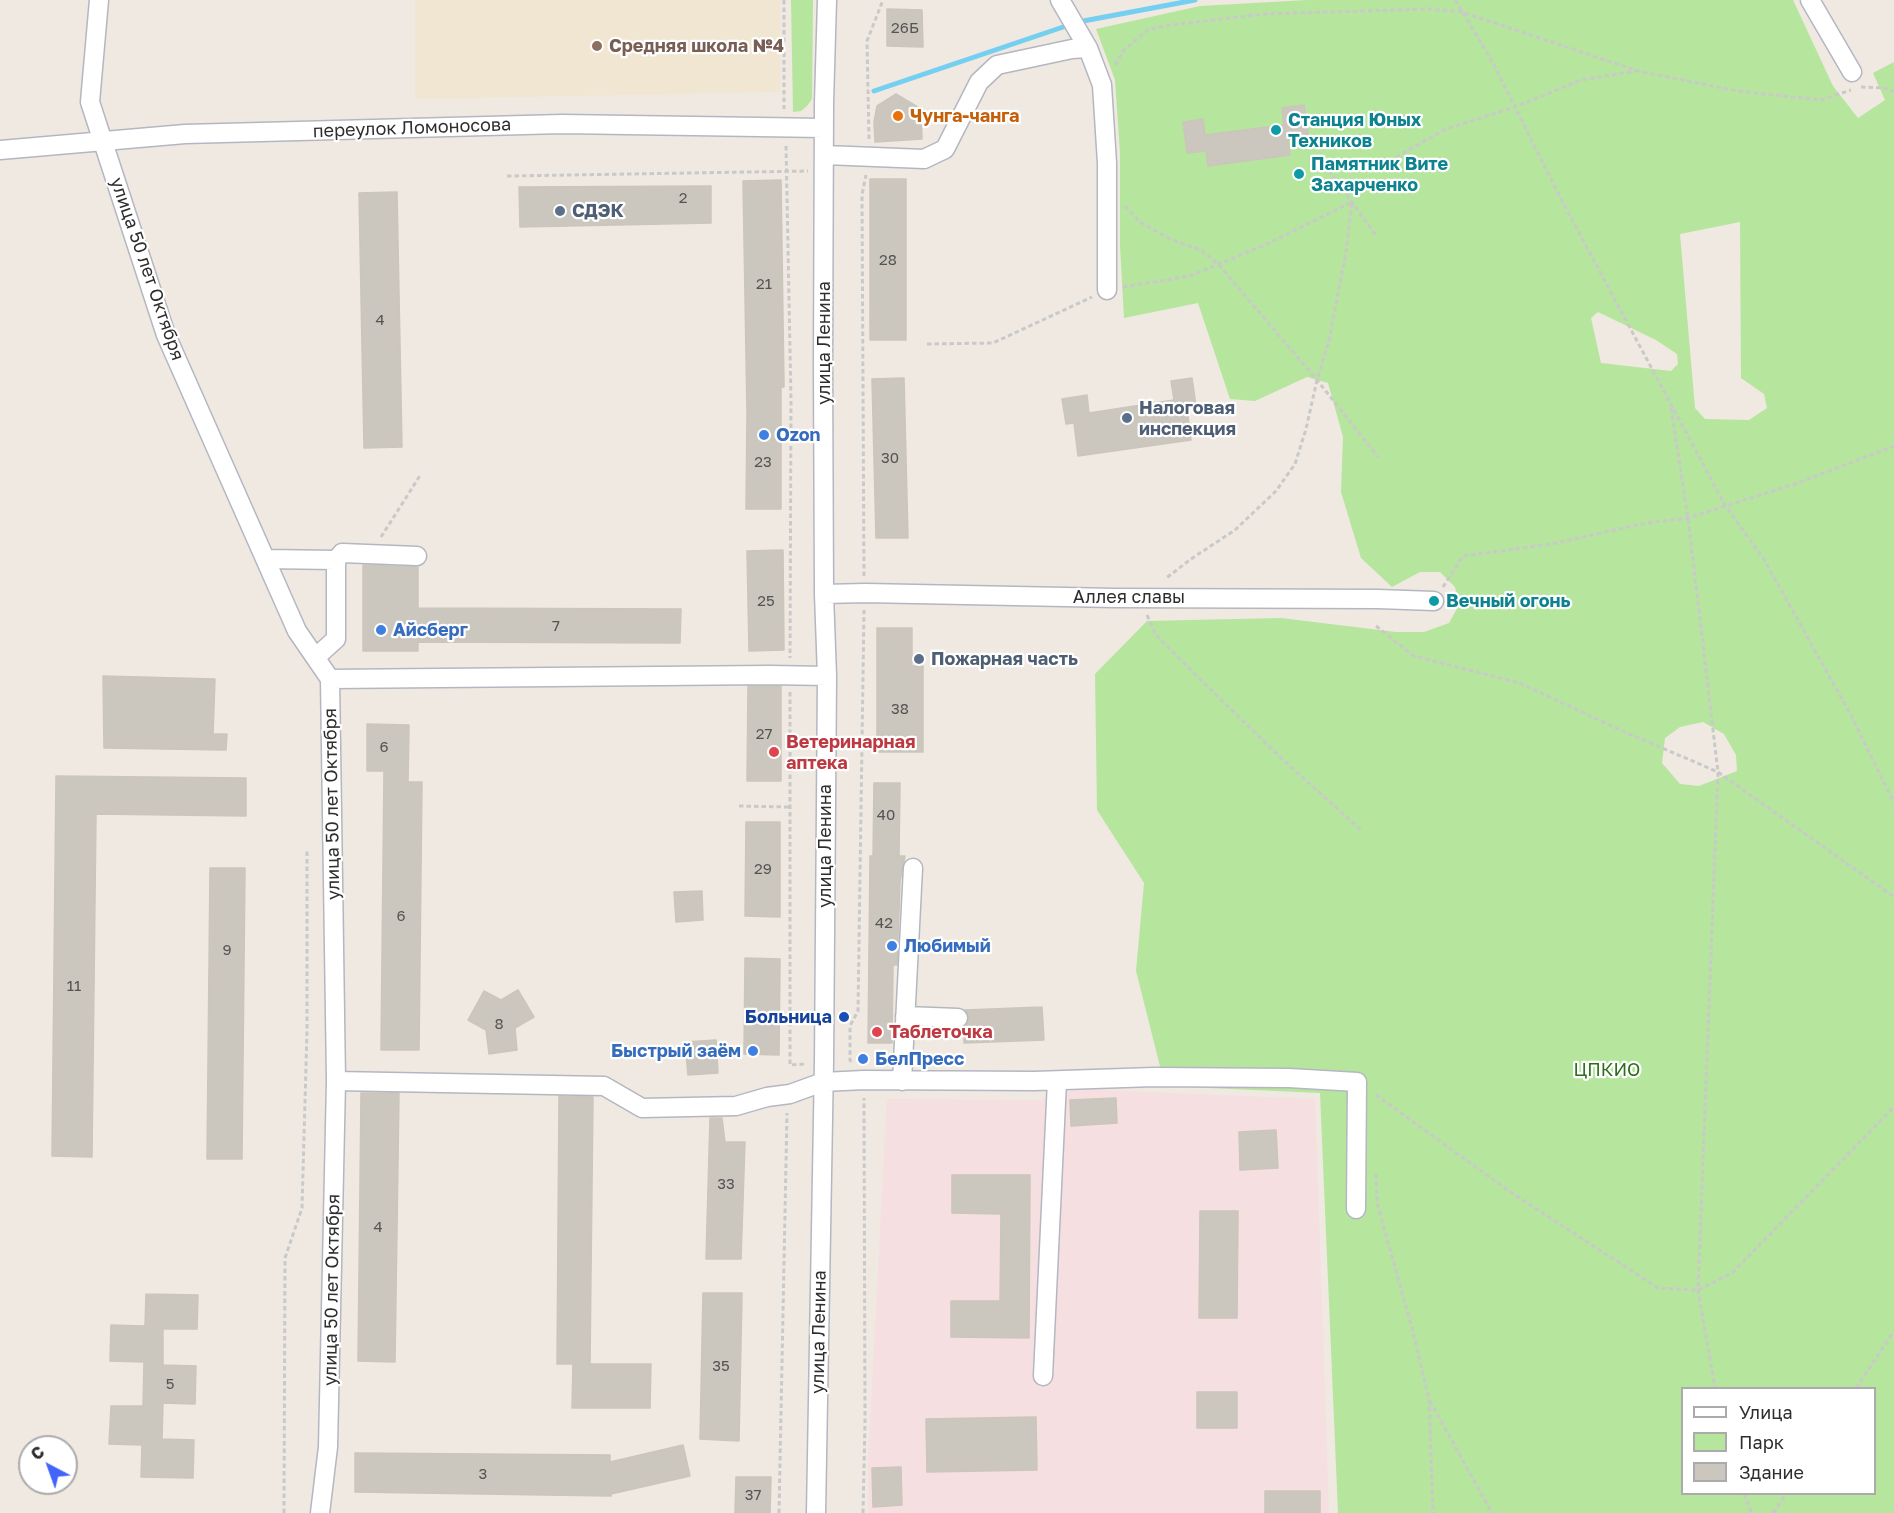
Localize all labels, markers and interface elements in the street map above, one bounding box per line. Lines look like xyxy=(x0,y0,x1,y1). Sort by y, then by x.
house number: 26Б xyxy=(891,19,919,37)
place label: Средняя школа №4 xyxy=(609,35,784,57)
marker: Средняя школа №4 xyxy=(590,39,604,53)
place label: Чунга-чанга xyxy=(910,105,1019,127)
marker: Чунга-чанга xyxy=(891,109,905,123)
place label: Станция Юных Техников xyxy=(1288,109,1421,152)
street label: переулок Ломоносова xyxy=(312,114,512,142)
marker: Станция Юных Техников xyxy=(1269,123,1283,137)
place label: Памятник Вите Захарченко xyxy=(1311,153,1448,195)
marker: Памятник Вите Захарченко xyxy=(1292,167,1306,181)
street label: улица 50 лет Октября xyxy=(106,175,188,363)
house number: 2 xyxy=(679,189,687,207)
place label: СДЭК xyxy=(572,200,624,222)
marker: СДЭК xyxy=(553,204,567,218)
house number: 28 xyxy=(879,251,897,269)
house number: 21 xyxy=(756,275,772,293)
street label: улица Ленина xyxy=(813,281,835,405)
house number: 4 xyxy=(375,311,385,329)
place label: Налоговая инспекция xyxy=(1139,397,1236,440)
marker: Налоговая инспекция xyxy=(1120,411,1134,425)
place label: Ozon xyxy=(776,424,820,446)
marker: Ozon xyxy=(757,428,771,442)
house number: 30 xyxy=(881,449,899,467)
house number: 23 xyxy=(754,453,772,471)
street label: Аллея славы xyxy=(1073,586,1185,608)
place label: Вечный огонь xyxy=(1446,590,1570,612)
house number: 25 xyxy=(757,592,775,610)
marker: Вечный огонь xyxy=(1427,594,1441,608)
house number: 7 xyxy=(552,617,560,635)
place label: Айсберг xyxy=(393,619,468,641)
marker: Айсберг xyxy=(374,623,388,637)
place label: Пожарная часть xyxy=(931,648,1078,670)
marker: Пожарная часть xyxy=(912,652,926,666)
house number: 38 xyxy=(891,700,909,718)
street label: улица 50 лет Октября xyxy=(320,708,344,900)
house number: 27 xyxy=(756,725,772,743)
place label: Ветеринарная аптека xyxy=(786,731,915,774)
house number: 6 xyxy=(379,738,389,756)
marker: Ветеринарная аптека xyxy=(767,745,781,759)
street label: улица Ленина xyxy=(814,784,836,908)
house number: 40 xyxy=(877,806,895,824)
house number: 29 xyxy=(754,860,772,878)
house number: 6 xyxy=(396,907,406,925)
house number: 42 xyxy=(875,914,893,932)
place label: Любимый xyxy=(904,935,991,957)
marker: Любимый xyxy=(885,939,899,953)
house number: 9 xyxy=(222,941,232,959)
house number: 11 xyxy=(67,977,81,995)
place label: Больница xyxy=(745,1006,832,1028)
marker: Больница xyxy=(837,1010,851,1024)
house number: 8 xyxy=(494,1015,504,1033)
place label: Таблеточка xyxy=(889,1021,993,1043)
marker: Таблеточка xyxy=(870,1025,884,1039)
place label: Быстрый заём xyxy=(611,1040,741,1062)
marker: Быстрый заём xyxy=(746,1044,760,1058)
place label: БелПресс xyxy=(875,1048,964,1070)
marker: БелПресс xyxy=(856,1052,870,1066)
park label: ЦПКИО xyxy=(1574,1059,1640,1081)
house number: 33 xyxy=(717,1175,735,1193)
street label: улица 50 лет Октября xyxy=(320,1194,344,1386)
house number: 4 xyxy=(373,1218,383,1236)
street label: улица Ленина xyxy=(807,1270,831,1394)
house number: 35 xyxy=(712,1357,730,1375)
house number: 5 xyxy=(166,1375,174,1393)
legend xyxy=(1681,1387,1876,1495)
text: Улица xyxy=(1739,1401,1793,1423)
text: Парк xyxy=(1739,1431,1784,1453)
north arrow xyxy=(18,1435,78,1495)
text: С xyxy=(27,1442,48,1464)
text: Здание xyxy=(1739,1461,1804,1483)
house number: 3 xyxy=(479,1465,487,1483)
house number: 37 xyxy=(745,1486,761,1504)

